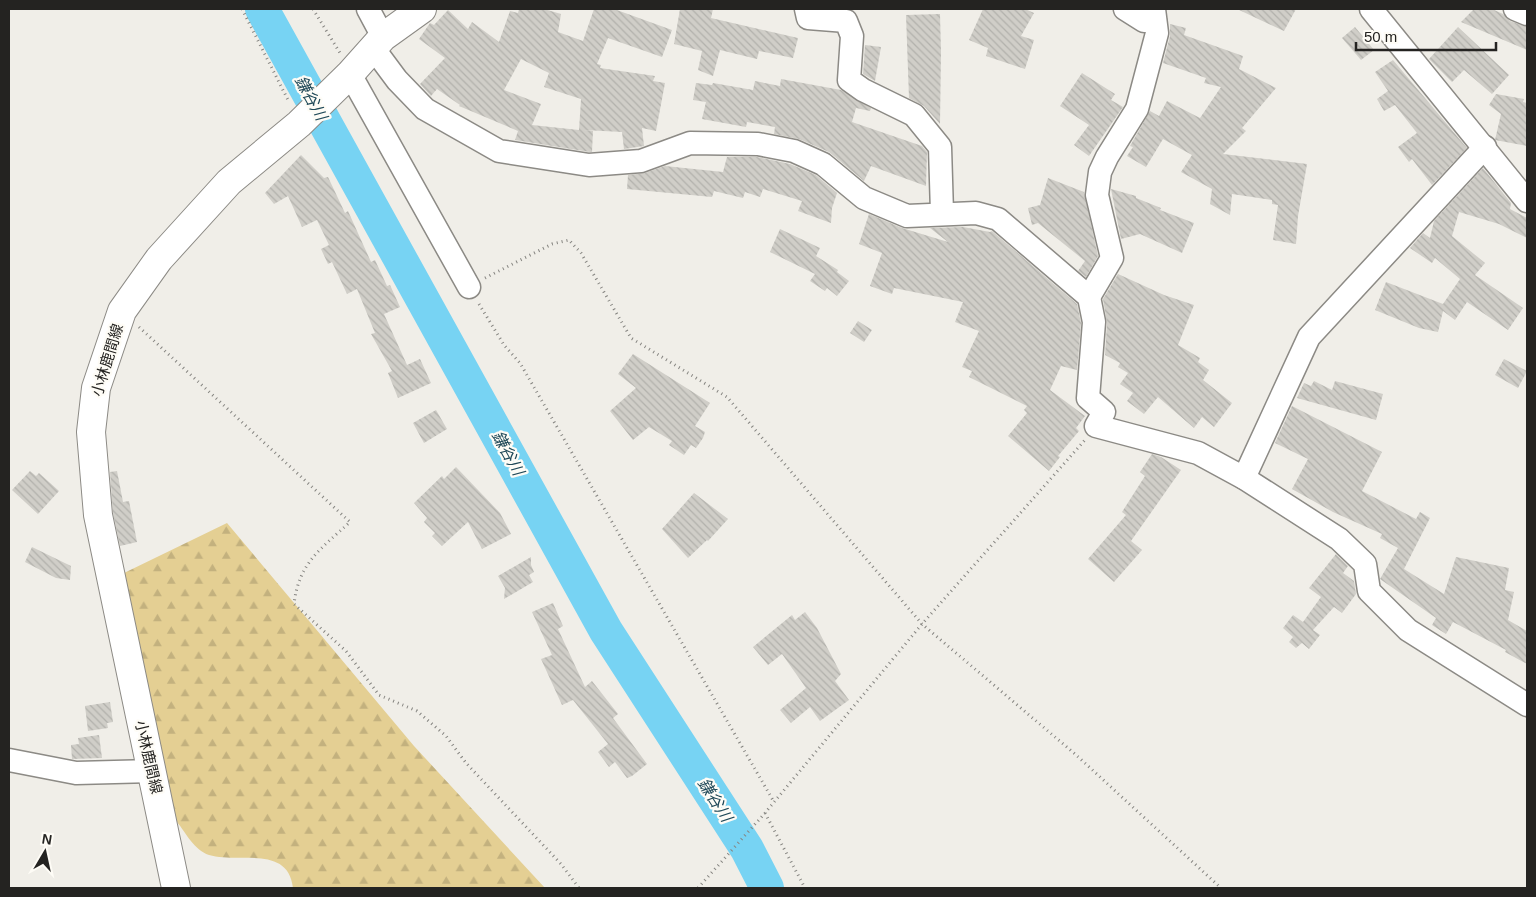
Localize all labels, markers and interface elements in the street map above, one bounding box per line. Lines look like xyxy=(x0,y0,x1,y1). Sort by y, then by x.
scale bar xyxy=(1356,20,1496,52)
text: 50 m xyxy=(1364,28,1397,45)
water label: 鎌谷川 xyxy=(292,73,331,125)
street label: 小林鹿間線 xyxy=(88,322,126,398)
water label: 鎌谷川 xyxy=(489,428,528,480)
street label: 小林鹿間線 xyxy=(132,719,166,795)
water label: 鎌谷川 xyxy=(695,775,736,826)
north arrow xyxy=(20,827,70,877)
text: N xyxy=(41,830,53,848)

